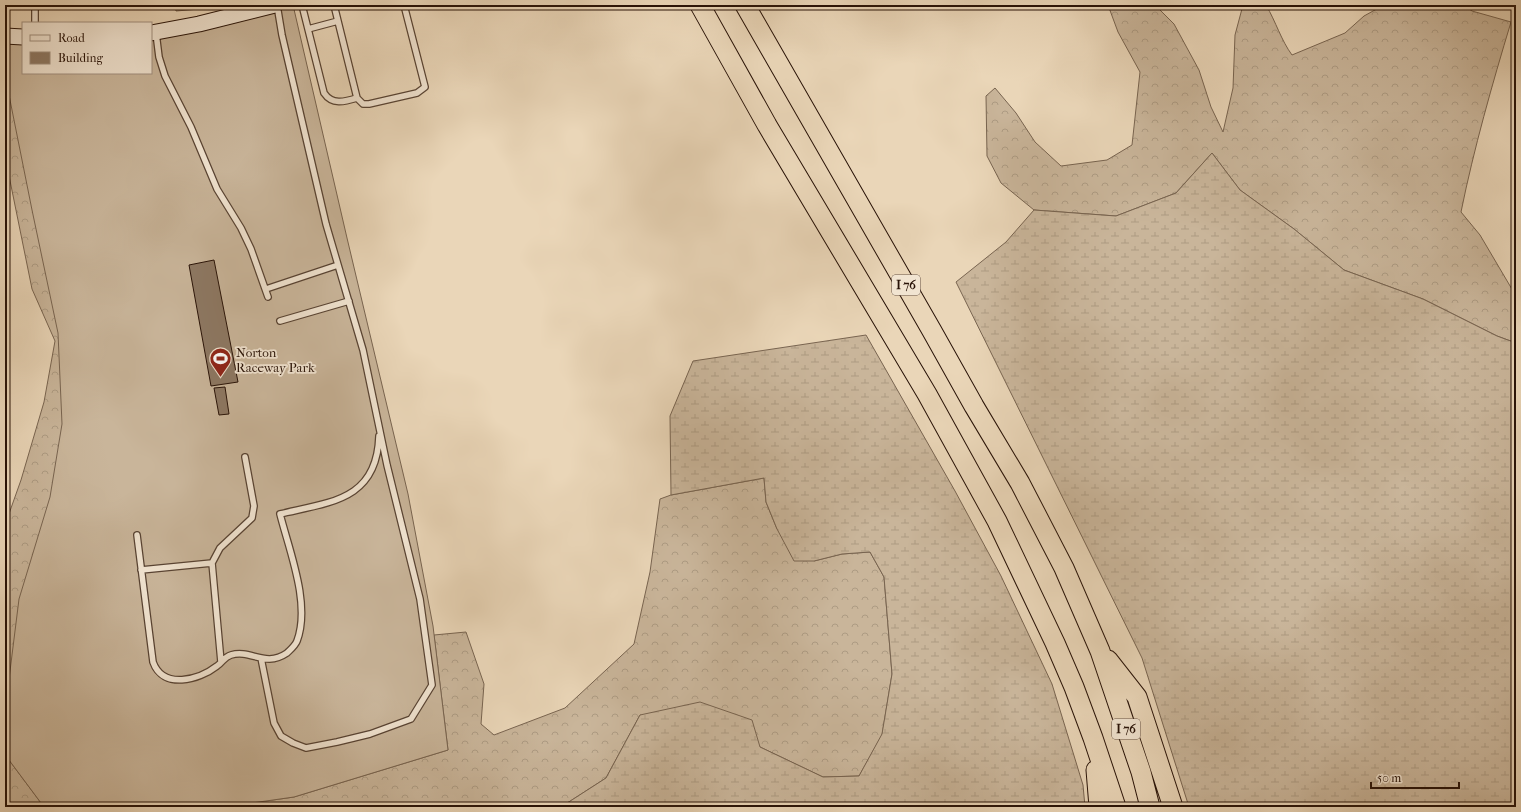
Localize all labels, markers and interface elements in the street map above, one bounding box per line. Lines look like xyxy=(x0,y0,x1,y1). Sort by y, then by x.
legend xyxy=(22,22,152,74)
text: Road xyxy=(58,31,85,45)
text: Building xyxy=(58,51,103,65)
road number: I 76 xyxy=(892,275,920,295)
place label: Norton Raceway Park xyxy=(236,345,315,375)
sports icon: Norton Raceway Park xyxy=(207,346,233,379)
road number: I 76 xyxy=(1112,719,1140,739)
scale bar xyxy=(1371,764,1459,790)
text: 50 m xyxy=(1377,771,1401,785)

